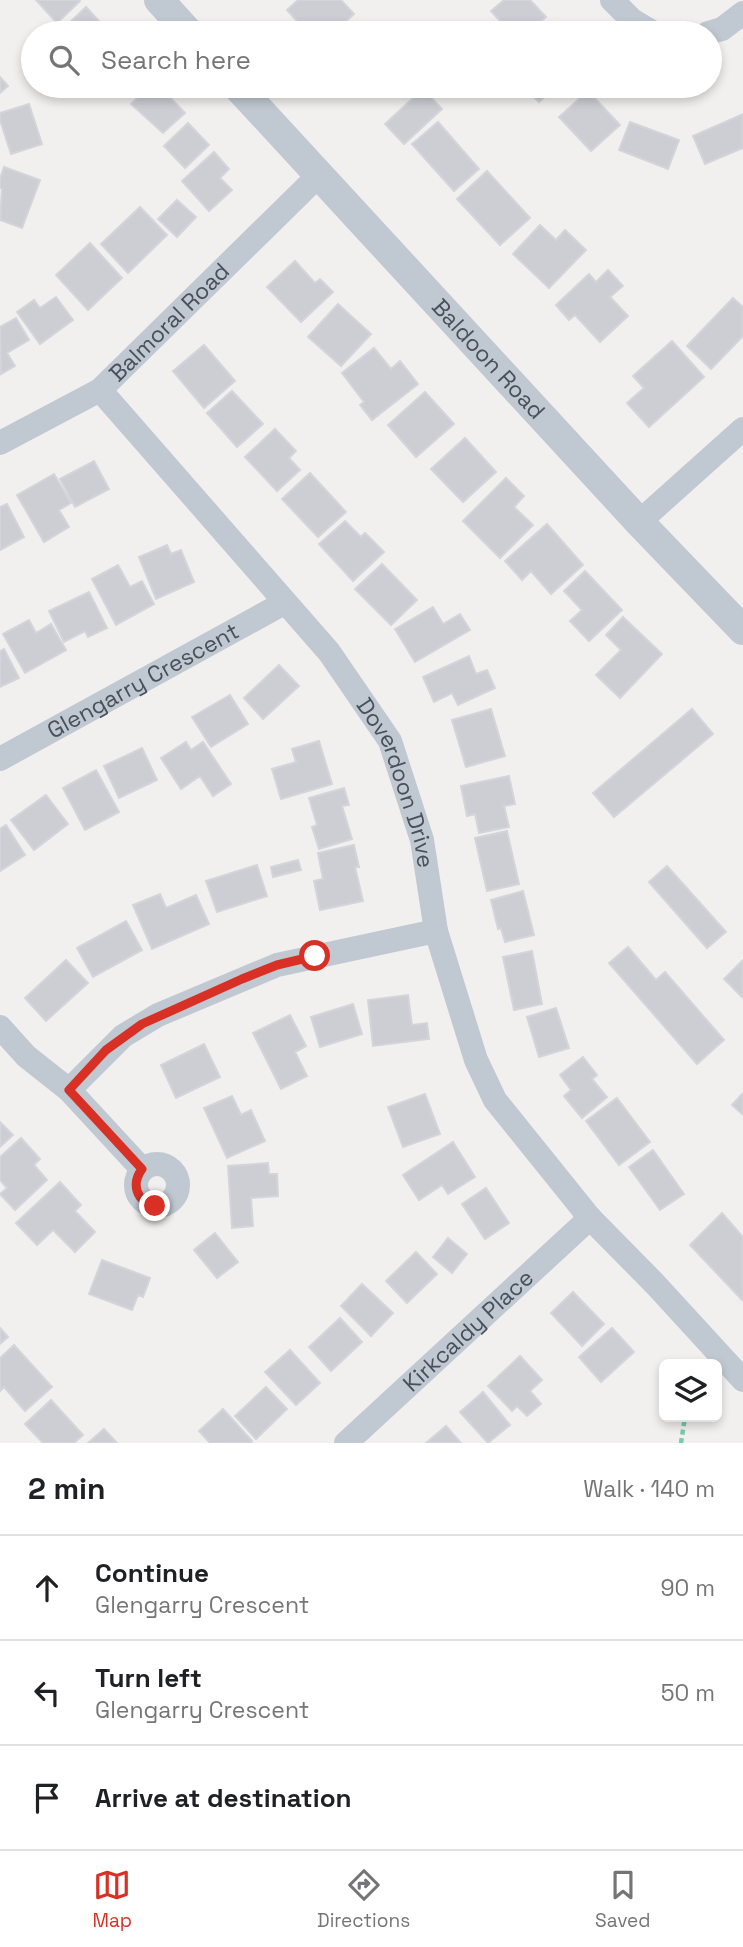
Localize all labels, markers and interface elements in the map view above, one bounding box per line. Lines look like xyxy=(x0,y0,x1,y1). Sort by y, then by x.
search box xyxy=(21,21,722,98)
icon: search xyxy=(45,41,83,79)
text: Search here xyxy=(101,43,251,77)
street label: Balmoral Road xyxy=(102,256,236,388)
street label: Baldoon Road xyxy=(425,292,552,425)
street label: Glengarry Crescent xyxy=(42,616,244,745)
street label: Doverdoon Drive xyxy=(350,692,441,870)
route start xyxy=(299,940,330,971)
route end xyxy=(139,1190,170,1221)
street label: Kirkcaldy Place xyxy=(396,1263,540,1398)
map controls xyxy=(659,1359,722,1422)
button: layers xyxy=(659,1359,722,1422)
text: 2 min xyxy=(28,1469,106,1508)
text: Walk · 140 m xyxy=(583,1474,715,1504)
text: Continue xyxy=(95,1556,209,1590)
icon: ahead xyxy=(28,1569,66,1607)
text: 90 m xyxy=(660,1573,715,1603)
text: Glengarry Crescent xyxy=(95,1590,309,1620)
text: Turn left xyxy=(95,1661,202,1695)
icon: left xyxy=(28,1674,66,1712)
text: 50 m xyxy=(661,1678,715,1708)
text: Glengarry Crescent xyxy=(95,1695,309,1725)
icon: arrive xyxy=(28,1779,66,1817)
text: Arrive at destination xyxy=(95,1781,352,1815)
tab: Map xyxy=(92,1866,132,1933)
tab: Directions xyxy=(317,1866,410,1933)
tab: Saved xyxy=(595,1866,651,1933)

